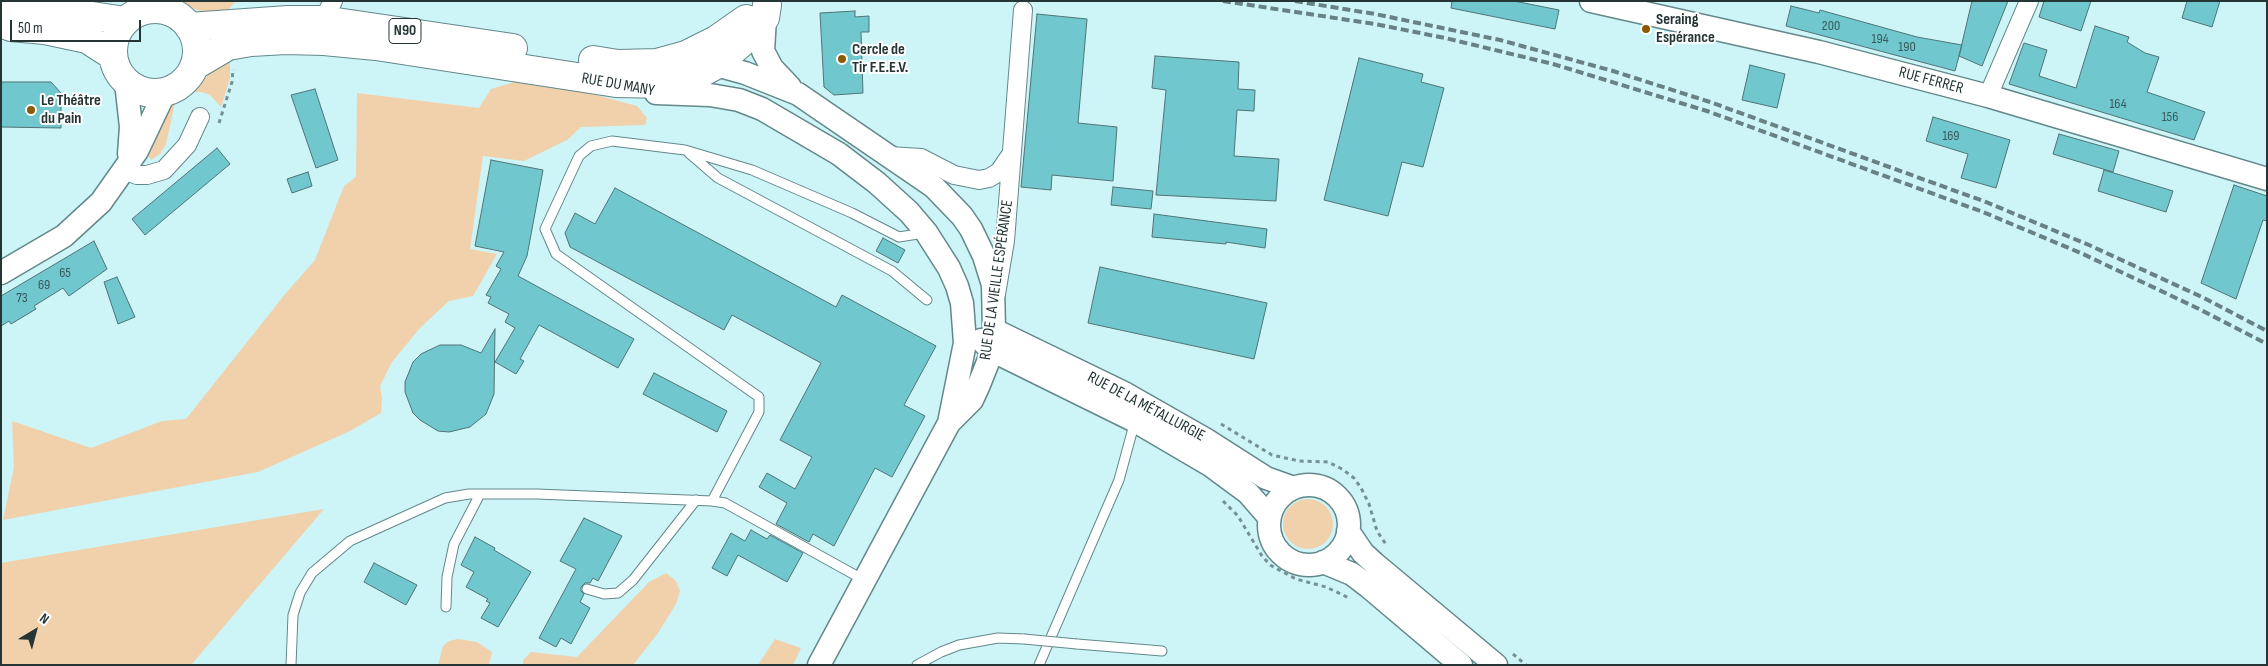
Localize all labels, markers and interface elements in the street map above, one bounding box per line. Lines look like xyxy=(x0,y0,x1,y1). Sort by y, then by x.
scale bar xyxy=(12,10,144,42)
place label: Seraing Espérance xyxy=(1656,10,1715,48)
road number: N90 xyxy=(389,18,421,44)
house number: 200 xyxy=(1822,18,1840,34)
text: 50 m xyxy=(18,19,43,38)
marker: Seraing Espérance xyxy=(1640,23,1652,35)
house number: 194 xyxy=(1872,31,1888,47)
house number: 190 xyxy=(1898,39,1916,55)
place label: Cercle de Tir F.E.E.V. xyxy=(852,40,908,78)
marker: Cercle de Tir F.E.E.V. xyxy=(836,53,848,65)
street label: RUE FERRER xyxy=(1897,63,1965,99)
street label: RUE DU MANY xyxy=(580,69,656,101)
place label: Le Théâtre du Pain xyxy=(41,91,101,129)
house number: 164 xyxy=(2109,96,2127,112)
marker: Le Théâtre du Pain xyxy=(25,104,37,116)
house number: 156 xyxy=(2162,109,2178,125)
house number: 169 xyxy=(1942,128,1960,144)
street label: RUE DE LA VIEILLE ESPÉRANCE xyxy=(976,199,1018,361)
house number: 65 xyxy=(59,265,71,281)
house number: 69 xyxy=(38,277,50,293)
house number: 73 xyxy=(16,290,28,306)
street label: RUE DE LA MÉTALLURGIE xyxy=(1084,368,1208,446)
north arrow xyxy=(10,606,60,656)
text: N xyxy=(36,610,52,628)

